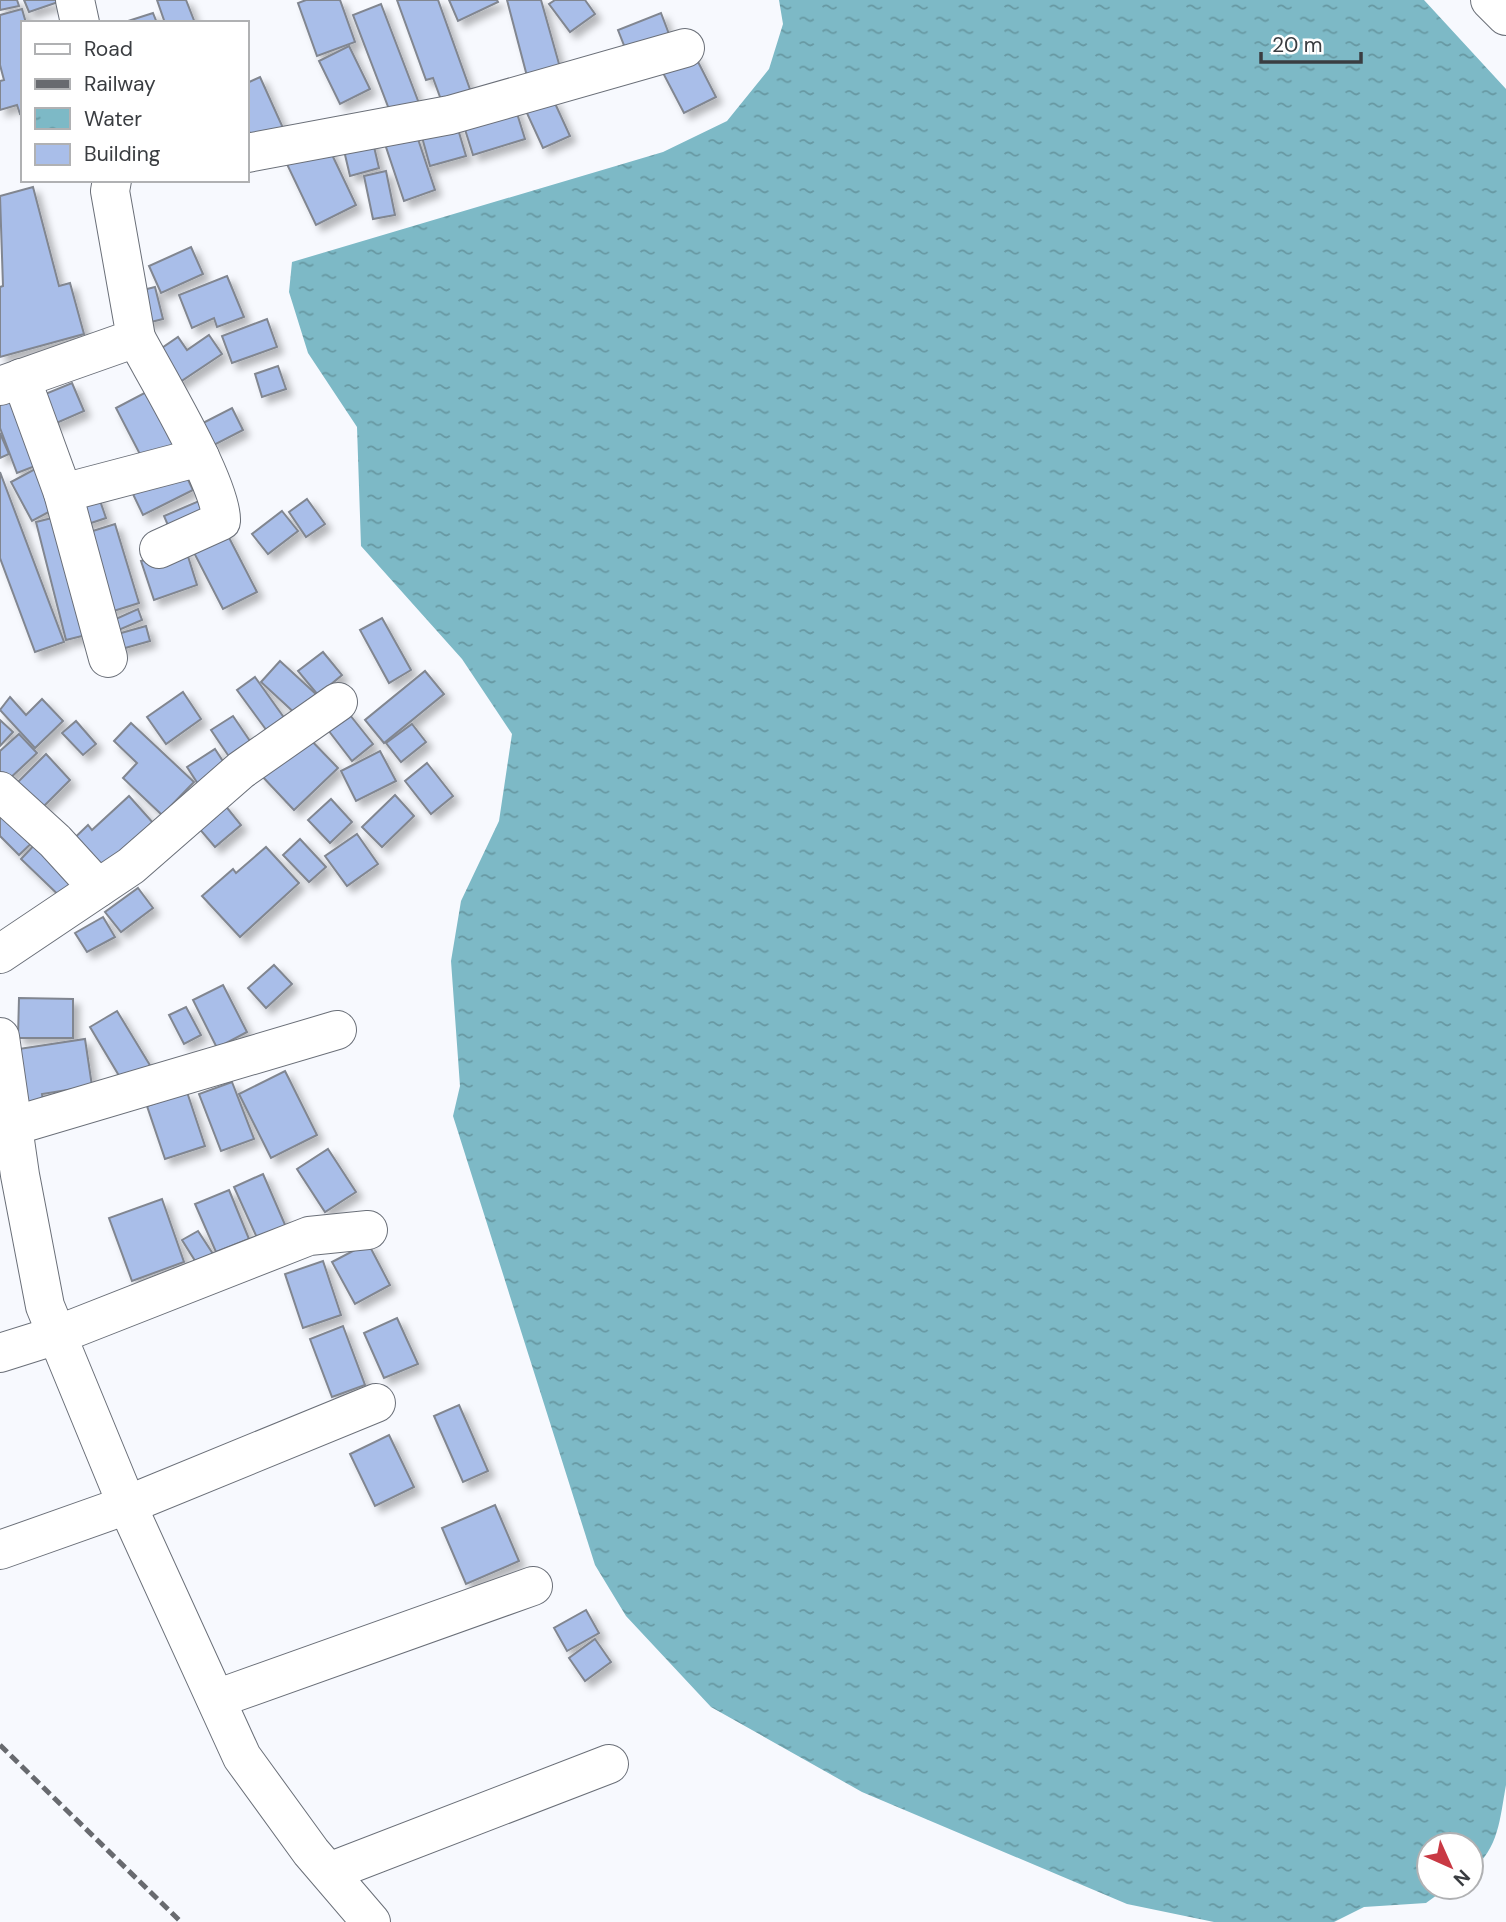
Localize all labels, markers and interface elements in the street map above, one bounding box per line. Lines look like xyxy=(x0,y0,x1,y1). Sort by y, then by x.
legend xyxy=(21,21,248,182)
scale bar xyxy=(1261,21,1361,65)
text: 20 m xyxy=(1272,31,1323,59)
text: Road xyxy=(84,35,133,63)
text: Railway xyxy=(84,70,156,98)
text: Water xyxy=(84,105,142,133)
text: Building xyxy=(84,140,161,168)
north arrow xyxy=(1415,1831,1485,1901)
text: N xyxy=(1448,1864,1475,1891)

